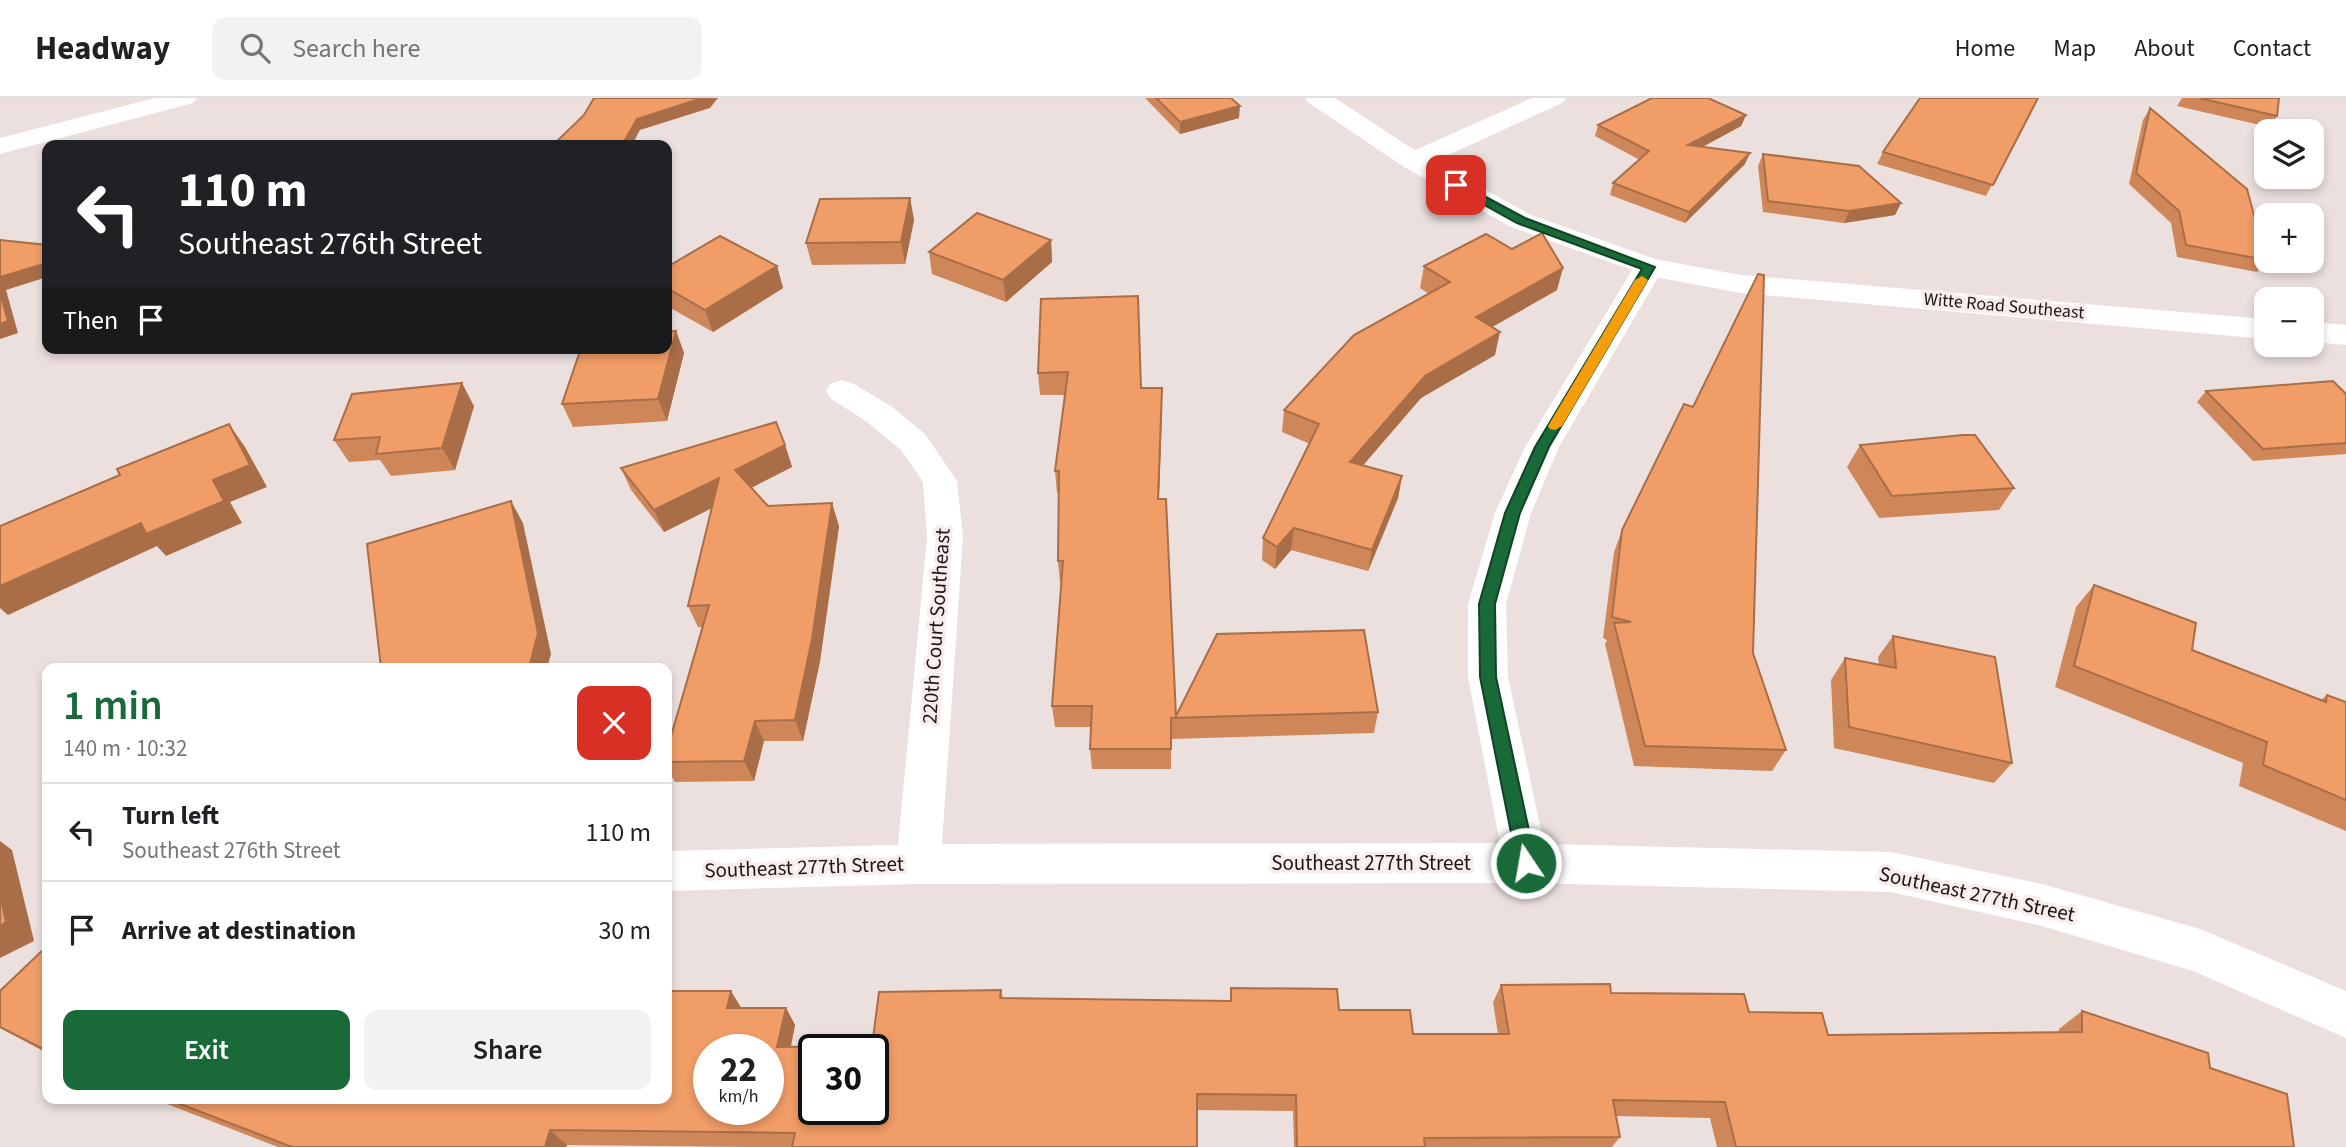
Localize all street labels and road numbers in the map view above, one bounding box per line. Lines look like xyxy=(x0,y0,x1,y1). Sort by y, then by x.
street label: Witte Road Southeast xyxy=(1923,287,2085,325)
street label: 220th Court Southeast xyxy=(914,527,958,725)
street label: Southeast 277th Street xyxy=(1271,848,1471,878)
street label: Southeast 277th Street xyxy=(704,849,904,885)
street label: Southeast 277th Street xyxy=(1876,859,2078,929)

